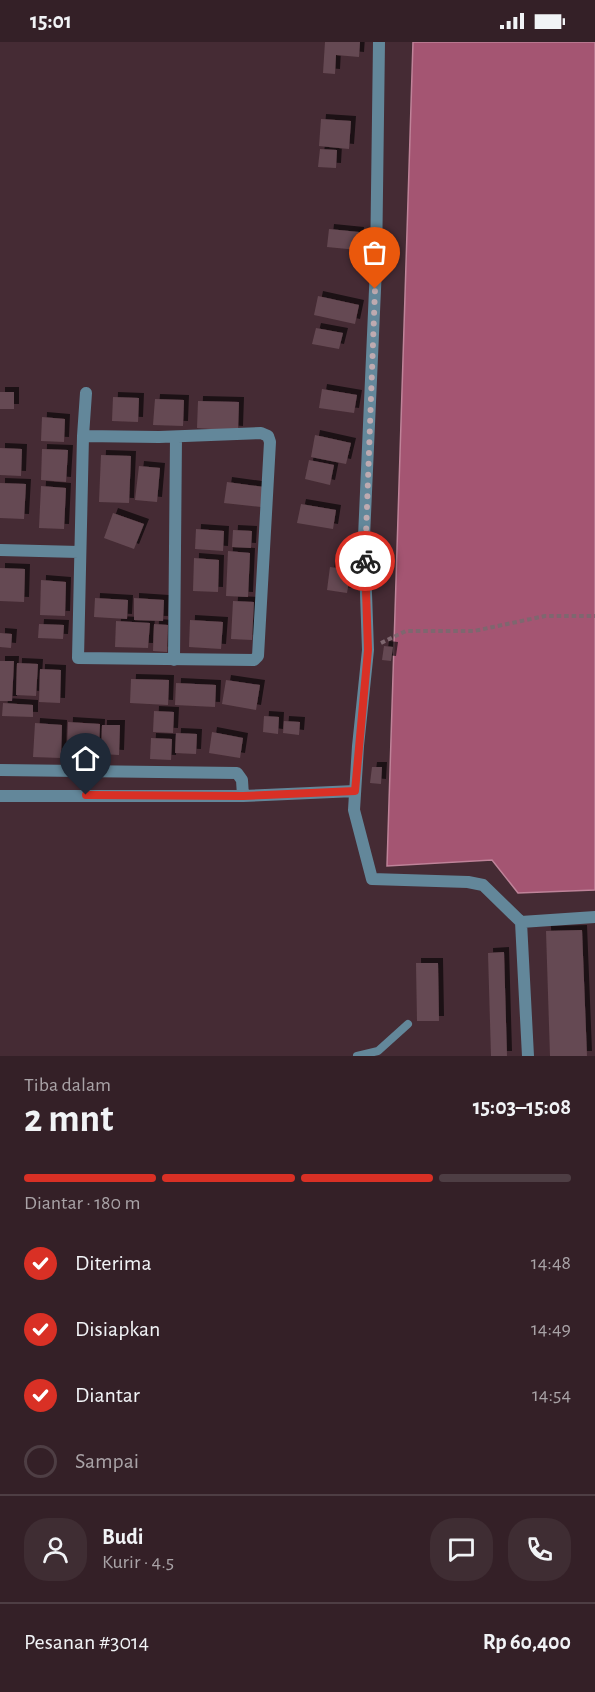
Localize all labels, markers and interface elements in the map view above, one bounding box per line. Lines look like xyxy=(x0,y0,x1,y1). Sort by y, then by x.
text: 15:01 xyxy=(30,10,72,32)
pin xyxy=(349,227,400,289)
icon: bag xyxy=(358,236,391,269)
courier xyxy=(335,531,395,591)
icon: bike xyxy=(349,545,382,578)
pin xyxy=(60,733,111,795)
icon: home xyxy=(69,742,102,775)
text: Tiba dalam xyxy=(24,1075,111,1095)
text: 15:03–15:08 xyxy=(473,1096,571,1118)
text: 2 mnt xyxy=(24,1100,113,1139)
text: Diantar · 180 m xyxy=(24,1193,140,1213)
icon: check xyxy=(24,1247,57,1280)
text: Diterima xyxy=(75,1252,152,1274)
text: 14:48 xyxy=(531,1253,571,1273)
icon: check xyxy=(24,1313,57,1346)
text: Disiapkan xyxy=(75,1318,160,1340)
text: 14:49 xyxy=(531,1319,571,1339)
icon: check xyxy=(24,1379,57,1412)
text: Diantar xyxy=(75,1384,140,1406)
text: 14:54 xyxy=(532,1385,571,1405)
text: Sampai xyxy=(75,1450,139,1472)
button: person xyxy=(24,1518,87,1581)
button: chat xyxy=(430,1518,493,1581)
button: phone xyxy=(508,1518,571,1581)
text: Budi xyxy=(102,1526,144,1548)
text: Kurir · 4.5 xyxy=(102,1552,174,1572)
text: Pesanan #3014 xyxy=(24,1631,149,1653)
text: Rp 60,400 xyxy=(483,1631,571,1653)

